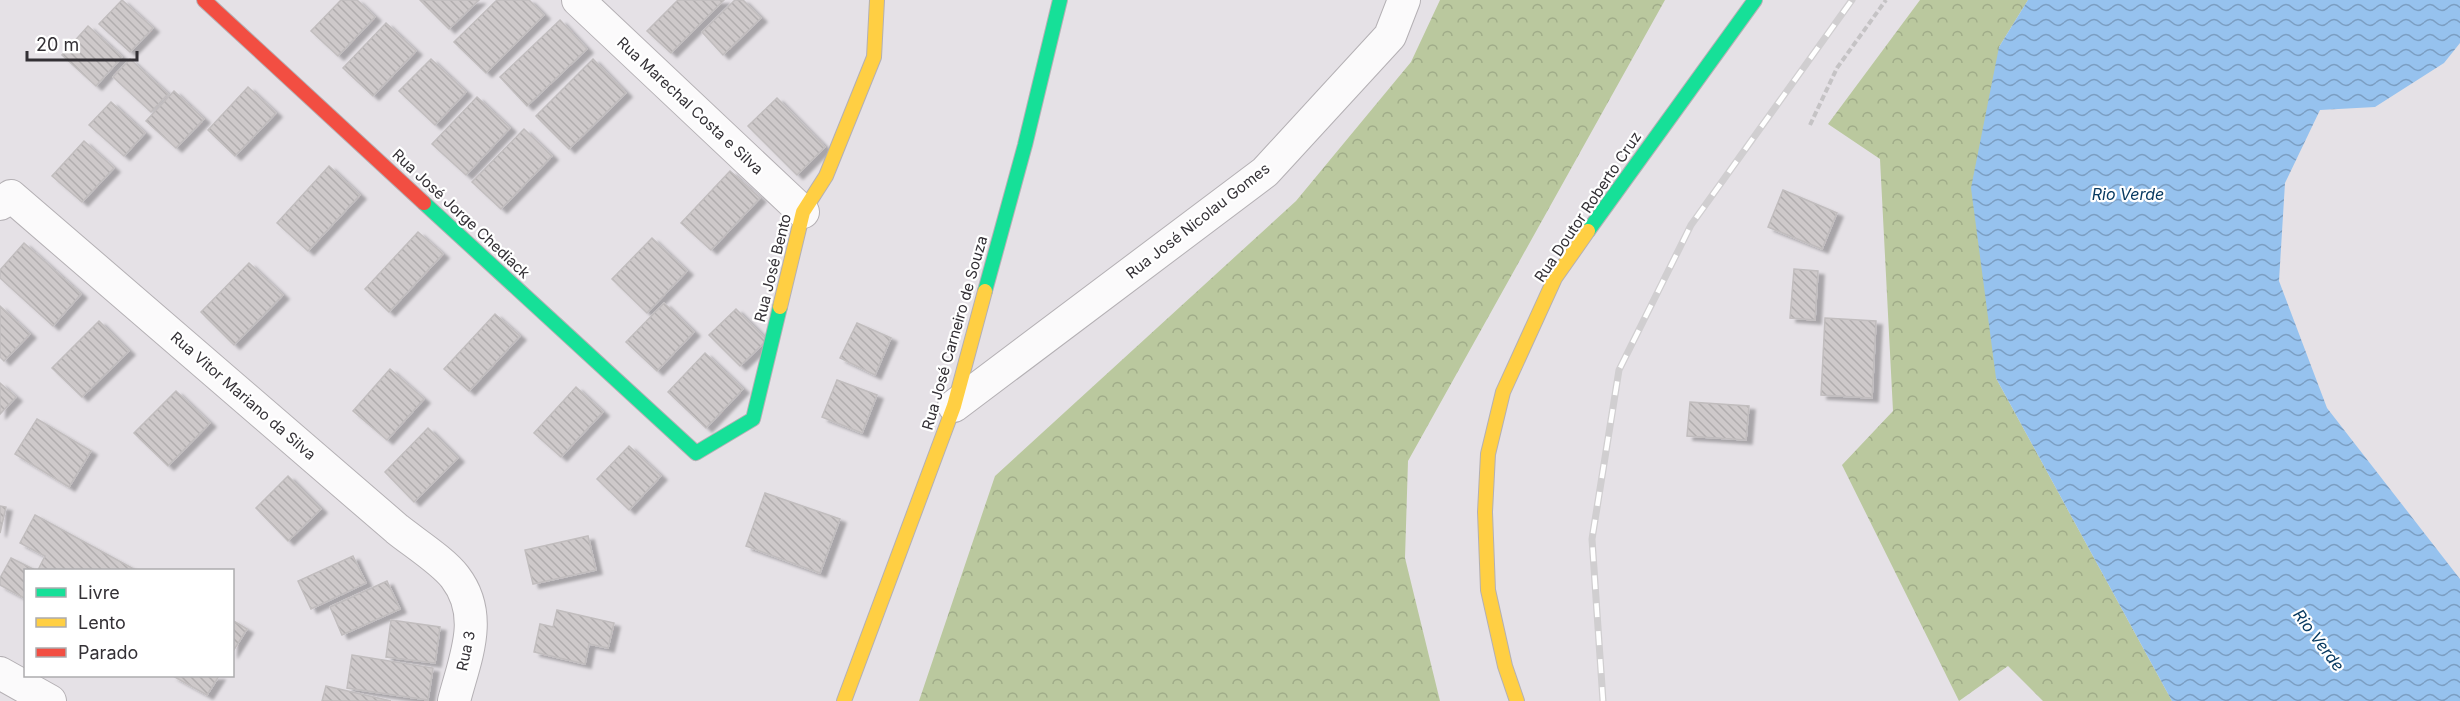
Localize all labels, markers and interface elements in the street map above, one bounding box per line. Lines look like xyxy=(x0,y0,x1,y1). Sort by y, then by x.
scale bar xyxy=(27,24,136,62)
street label: Rua Marechal Costa e Silva xyxy=(613,33,767,178)
text: 20 m xyxy=(36,34,79,55)
street label: Rua Doutor Roberto Cruz xyxy=(1530,128,1645,286)
street label: Rua José Jorge Chediack xyxy=(389,145,535,283)
street label: Rua José Nicolau Gomes xyxy=(1122,159,1273,283)
water label: Rio Verde xyxy=(2092,184,2164,204)
street label: Rua José Bento xyxy=(750,212,795,324)
street label: Rua José Carneiro de Souza xyxy=(918,234,991,432)
street label: Rua Vitor Mariano da Silva xyxy=(167,327,320,464)
legend xyxy=(24,569,234,677)
text: Livre xyxy=(78,582,120,603)
water label: Rio Verde xyxy=(2289,605,2349,675)
text: Lento xyxy=(78,612,126,633)
street label: Rua 3 xyxy=(452,629,479,673)
text: Parado xyxy=(78,642,138,663)

